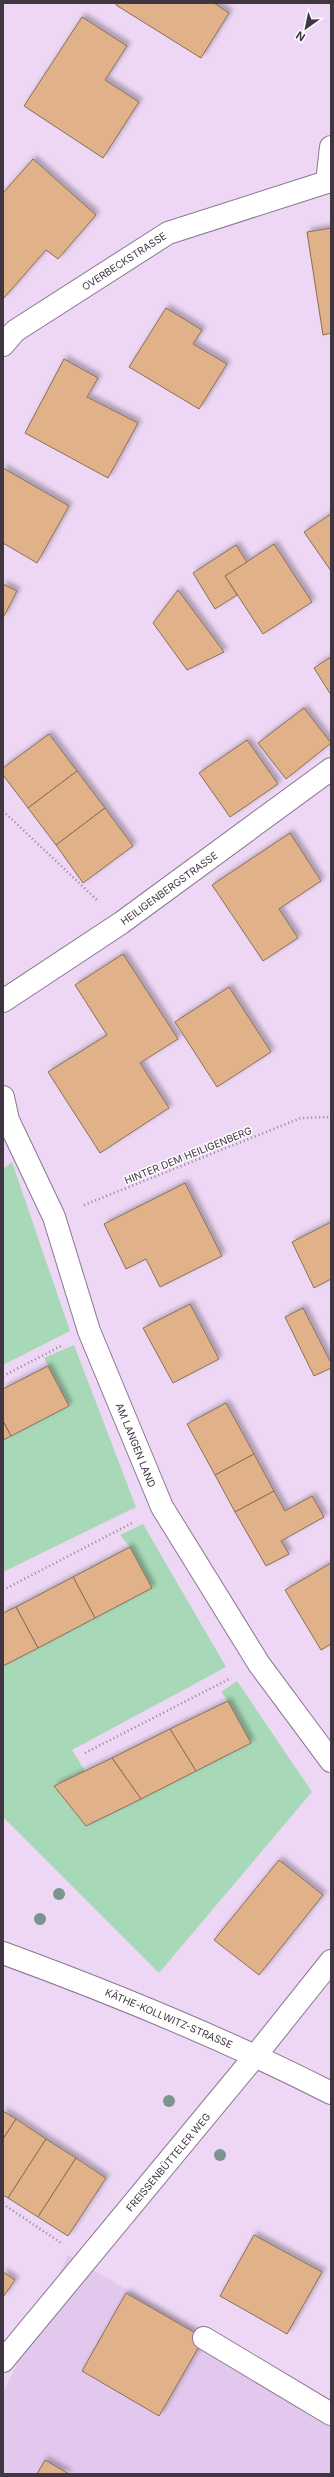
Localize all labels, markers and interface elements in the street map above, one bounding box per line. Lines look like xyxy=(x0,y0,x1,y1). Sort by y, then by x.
north arrow xyxy=(286,8,326,48)
text: N xyxy=(293,28,308,45)
street label: OVERBECKSTRASSE xyxy=(80,229,168,293)
street label: HEILIGENBERGSTRASSE xyxy=(118,849,220,927)
street label: HINTER DEM HEILIGENBERG xyxy=(123,1124,253,1186)
street label: AM LANGEN LAND xyxy=(114,1401,158,1489)
street label: KÄTHE-KOLLWITZ-STRASSE xyxy=(104,1986,234,2050)
street label: FREISSENBÜTTELER WEG xyxy=(123,2110,213,2214)

